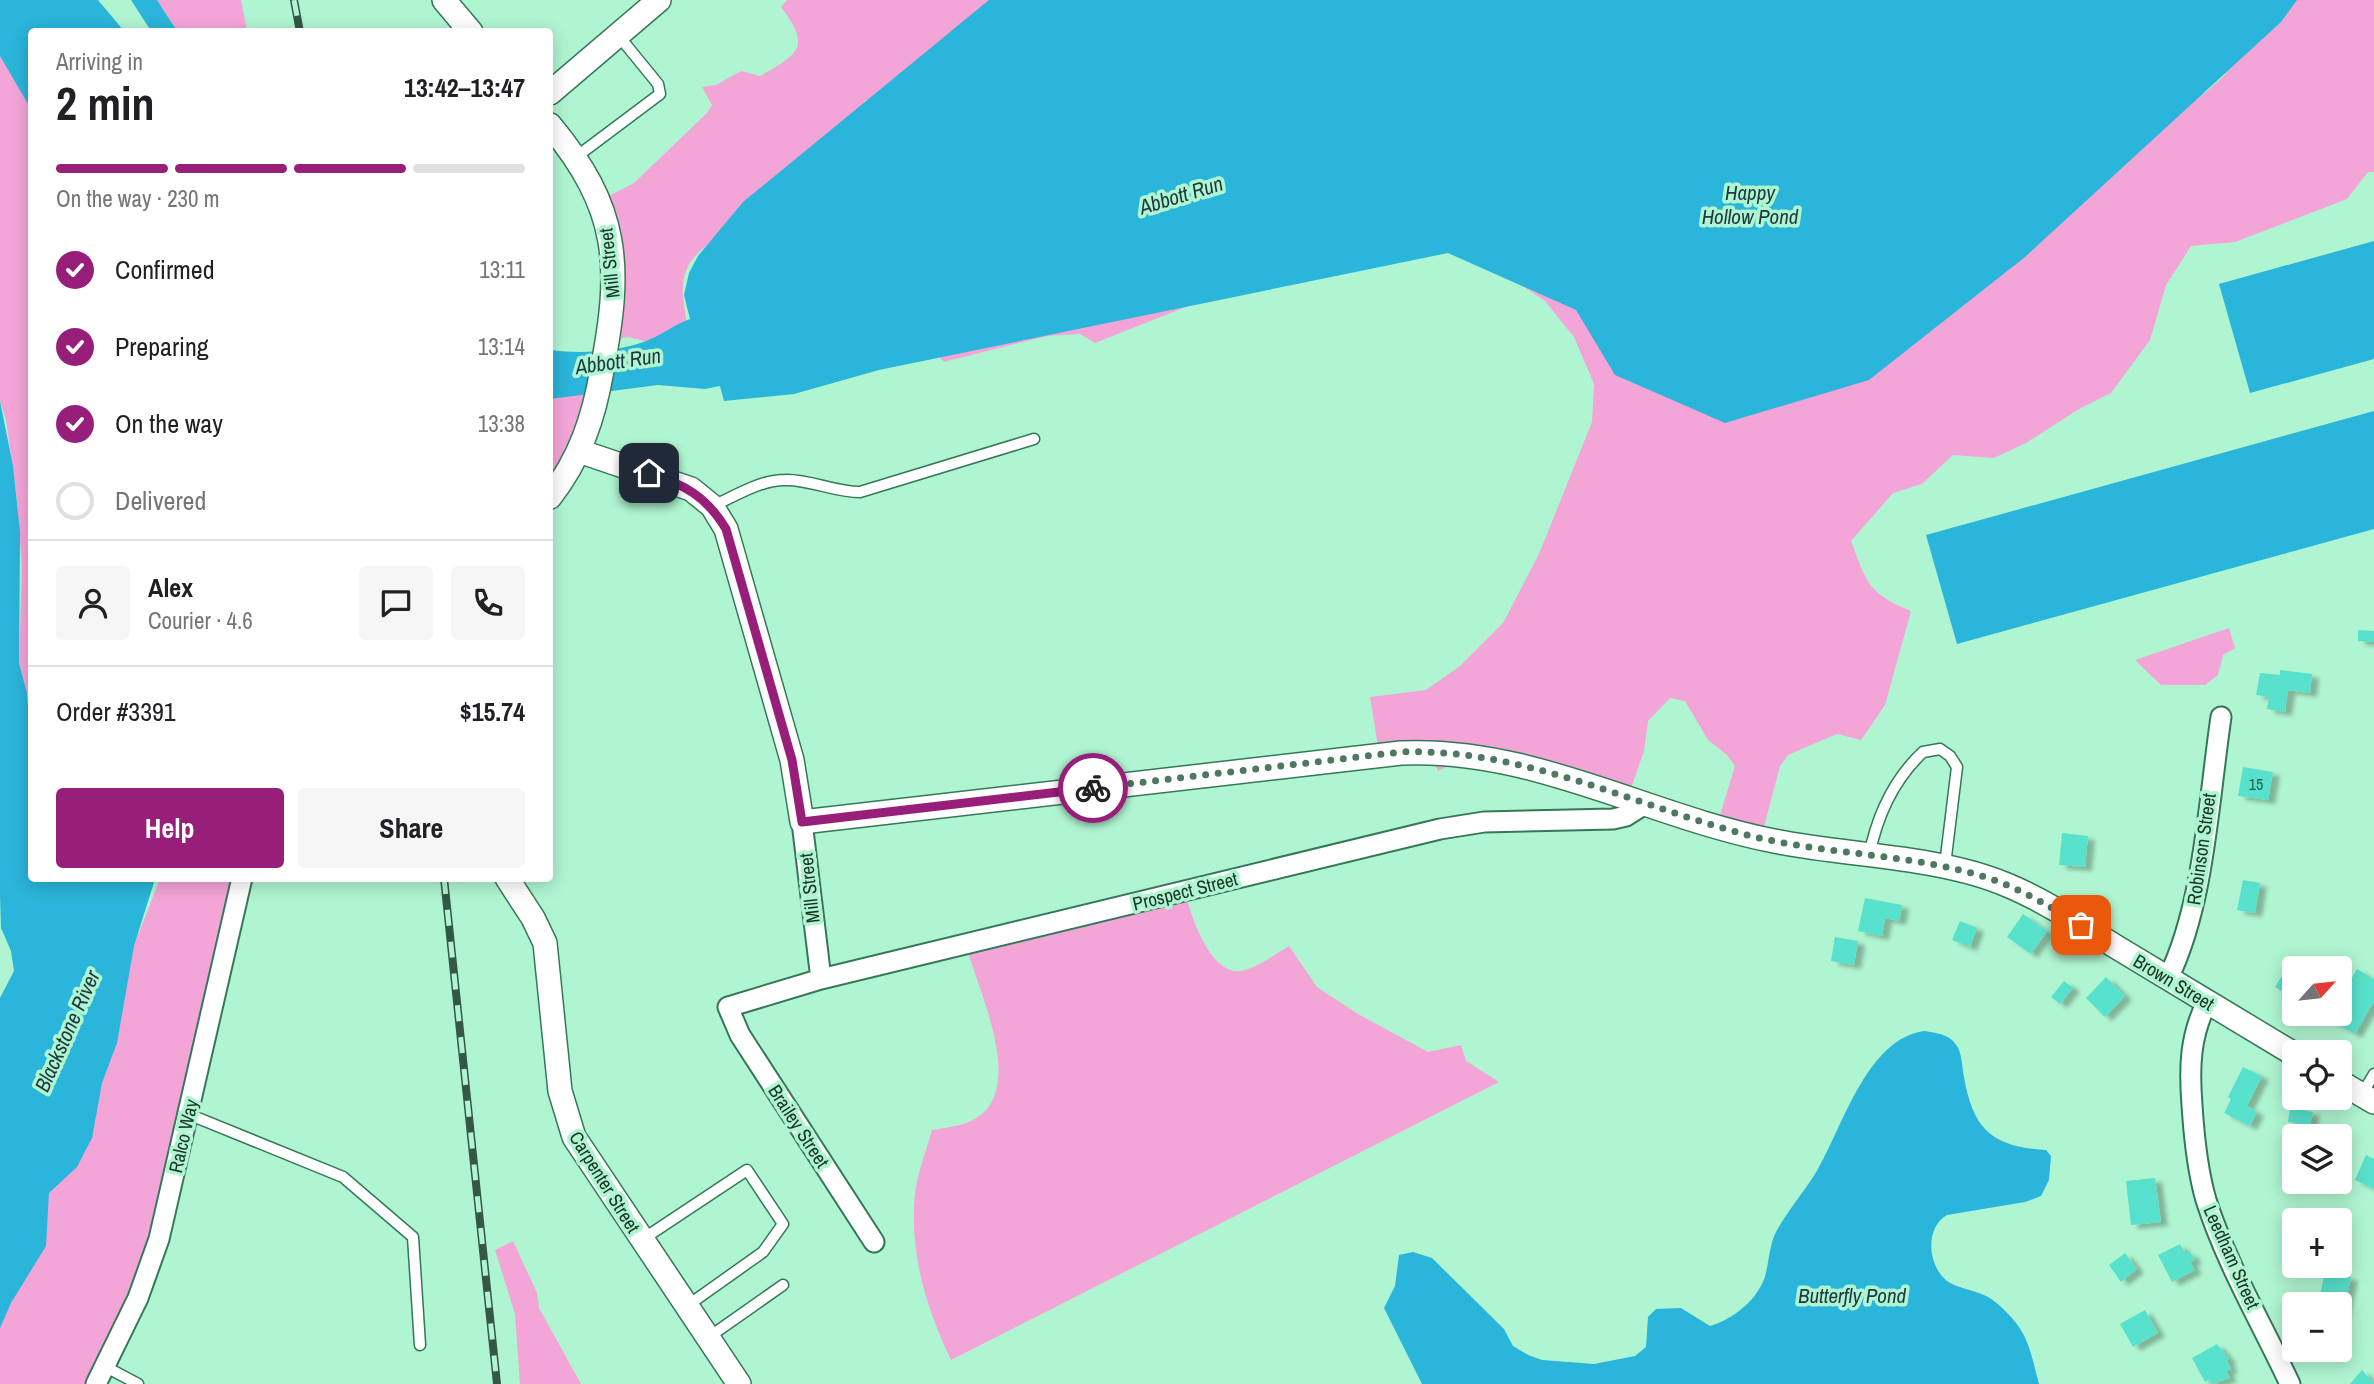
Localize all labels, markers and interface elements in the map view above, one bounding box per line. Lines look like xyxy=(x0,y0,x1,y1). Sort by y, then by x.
text: Arriving in xyxy=(56,46,143,77)
text: 13:42–13:47 xyxy=(404,70,525,105)
text: 2 min xyxy=(56,72,155,134)
water label: Abbott Run xyxy=(1135,169,1226,222)
water label: Happy Hollow Pond xyxy=(1702,178,1799,231)
text: On the way · 230 m xyxy=(56,183,220,214)
street label: Mill Street xyxy=(592,226,626,299)
icon: check xyxy=(56,251,94,289)
text: Confirmed xyxy=(115,252,215,287)
text: 13:11 xyxy=(479,254,525,285)
icon: check xyxy=(56,328,94,366)
text: Preparing xyxy=(115,329,209,364)
text: 13:14 xyxy=(478,331,525,362)
water label: Abbott Run xyxy=(572,341,663,381)
icon: check xyxy=(56,405,94,443)
text: On the way xyxy=(115,406,223,441)
text: 13:38 xyxy=(478,408,525,439)
pin xyxy=(619,443,679,503)
icon: home xyxy=(630,454,668,492)
text: Delivered xyxy=(115,483,206,518)
button: person xyxy=(56,566,130,640)
button: chat xyxy=(359,566,433,640)
button: phone xyxy=(451,566,525,640)
text: Alex xyxy=(148,570,193,605)
text: Courier · 4.6 xyxy=(148,605,253,636)
text: Order #3391 xyxy=(56,694,176,729)
text: $15.74 xyxy=(460,694,525,729)
courier xyxy=(1058,753,1128,823)
icon: bike xyxy=(1074,769,1112,807)
house number: 15 xyxy=(2249,773,2263,795)
button: Help xyxy=(56,788,284,868)
button: Share xyxy=(298,788,525,868)
street label: Robinson Street xyxy=(2180,791,2222,907)
street label: Mill Street xyxy=(792,851,826,924)
street label: Prospect Street xyxy=(1130,865,1241,917)
pin xyxy=(2051,895,2111,955)
icon: bag xyxy=(2062,906,2100,944)
street label: Brown Street xyxy=(2129,948,2220,1017)
north arrow xyxy=(2282,956,2352,1026)
map controls xyxy=(2282,956,2352,1362)
water label: Blackstone River xyxy=(27,964,107,1096)
button: locate xyxy=(2282,1040,2352,1110)
street label: Brailey Street xyxy=(762,1079,836,1173)
street label: Ralco Way xyxy=(162,1096,204,1175)
button: layers xyxy=(2282,1124,2352,1194)
street label: Carpenter Street xyxy=(563,1126,647,1238)
street label: Leedham Street xyxy=(2198,1201,2267,1314)
button: + xyxy=(2282,1208,2352,1278)
water label: Butterfly Pond xyxy=(1798,1281,1907,1310)
button: − xyxy=(2282,1292,2352,1362)

